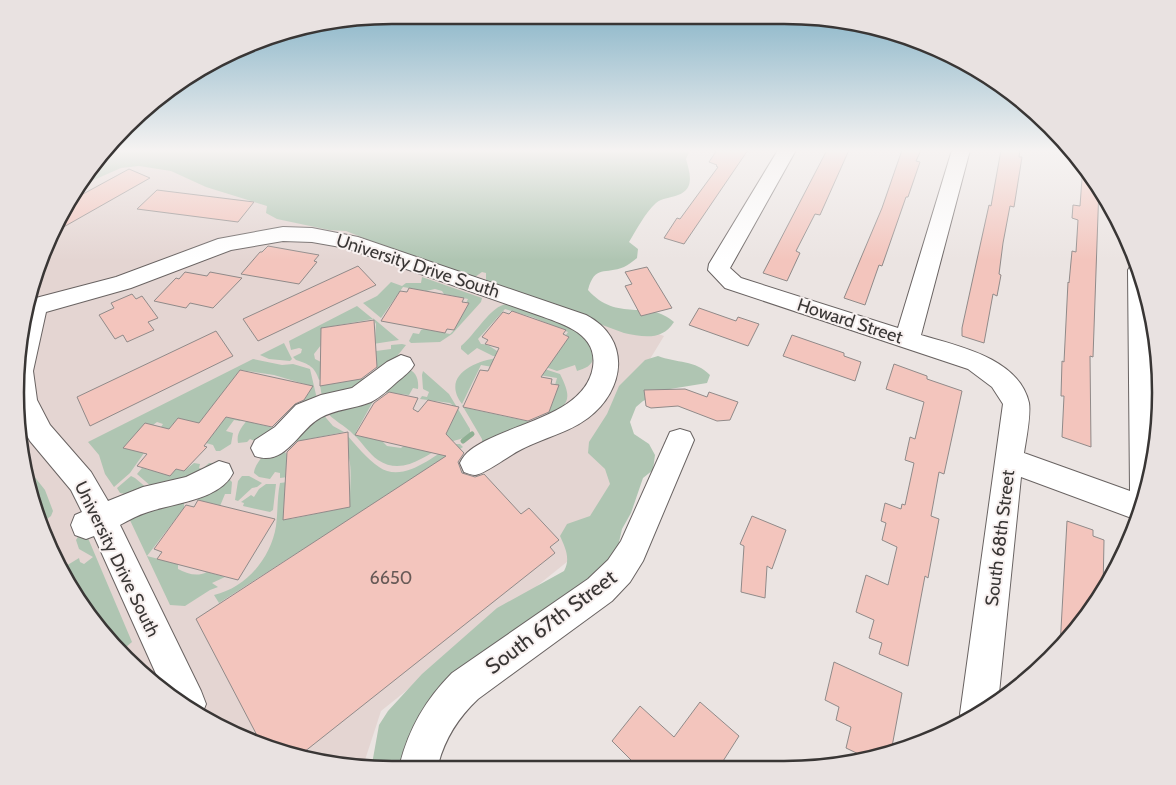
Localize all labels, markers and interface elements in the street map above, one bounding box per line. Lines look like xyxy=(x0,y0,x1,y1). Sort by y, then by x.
street label: University Drive South xyxy=(333,229,503,303)
street label: Howard Street xyxy=(794,294,906,348)
street label: South 68th Street xyxy=(981,469,1019,607)
street label: University Drive South xyxy=(70,477,164,641)
street label: South 67th Street xyxy=(480,564,621,679)
house number: 6650 xyxy=(370,567,412,589)

